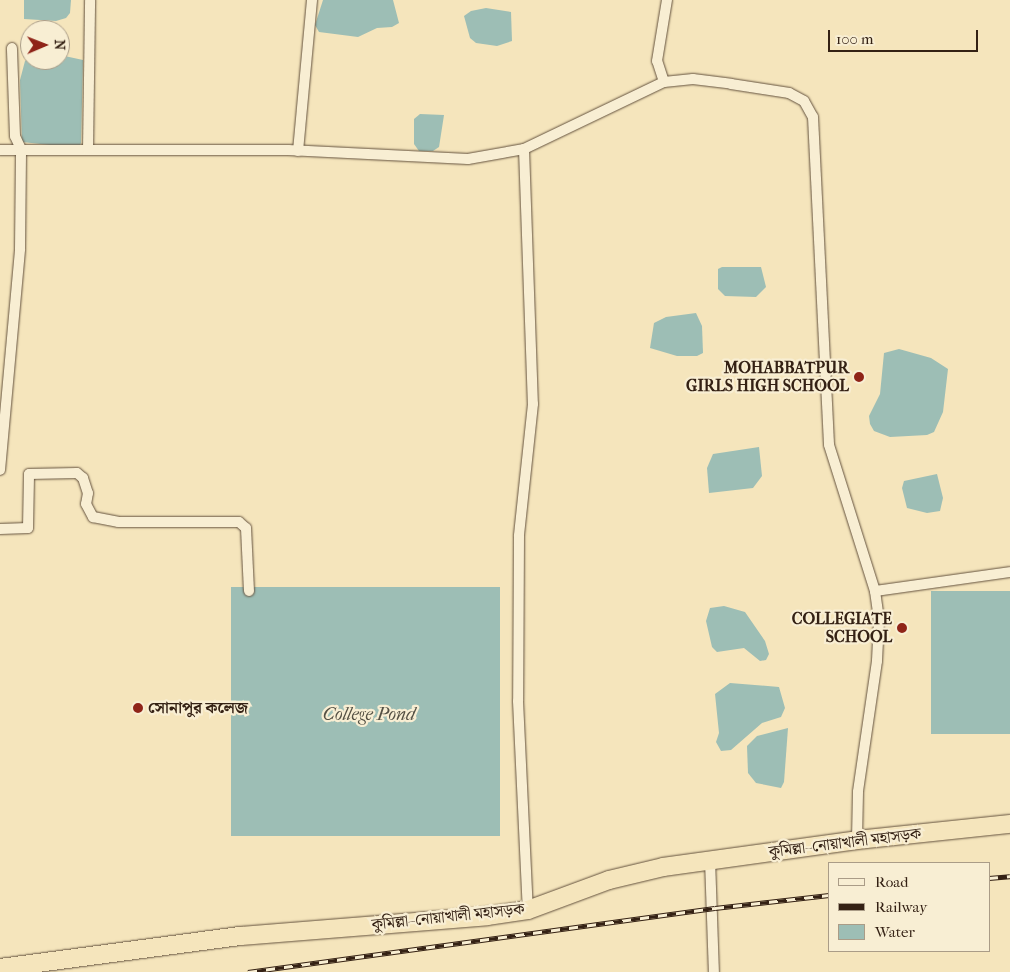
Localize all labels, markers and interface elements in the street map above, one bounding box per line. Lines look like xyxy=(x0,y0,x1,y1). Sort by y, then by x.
north arrow xyxy=(20,20,70,70)
scale bar xyxy=(830,20,980,52)
text: 100 m xyxy=(836,30,874,48)
text: N xyxy=(51,39,68,50)
place label: MOHABBATPUR GIRLS HIGH SCHOOL xyxy=(686,358,849,396)
marker: MOHABBATPUR GIRLS HIGH SCHOOL xyxy=(853,371,865,383)
place label: COLLEGIATE SCHOOL xyxy=(792,609,892,647)
marker: COLLEGIATE SCHOOL xyxy=(896,622,908,634)
place label: সোনাপুর কলেজ xyxy=(148,698,248,718)
marker: সোনাপুর কলেজ xyxy=(132,702,144,714)
water label: College Pond xyxy=(323,704,415,726)
street label: কুমিল্লা–নোয়াখালী মহাসড়ক xyxy=(768,824,922,862)
legend xyxy=(828,862,990,952)
text: Road xyxy=(875,873,908,891)
text: Railway xyxy=(875,898,927,916)
street label: কুমিল্লা–নোয়াখালী মহাসড়ক xyxy=(371,899,525,935)
text: Water xyxy=(875,923,915,941)

